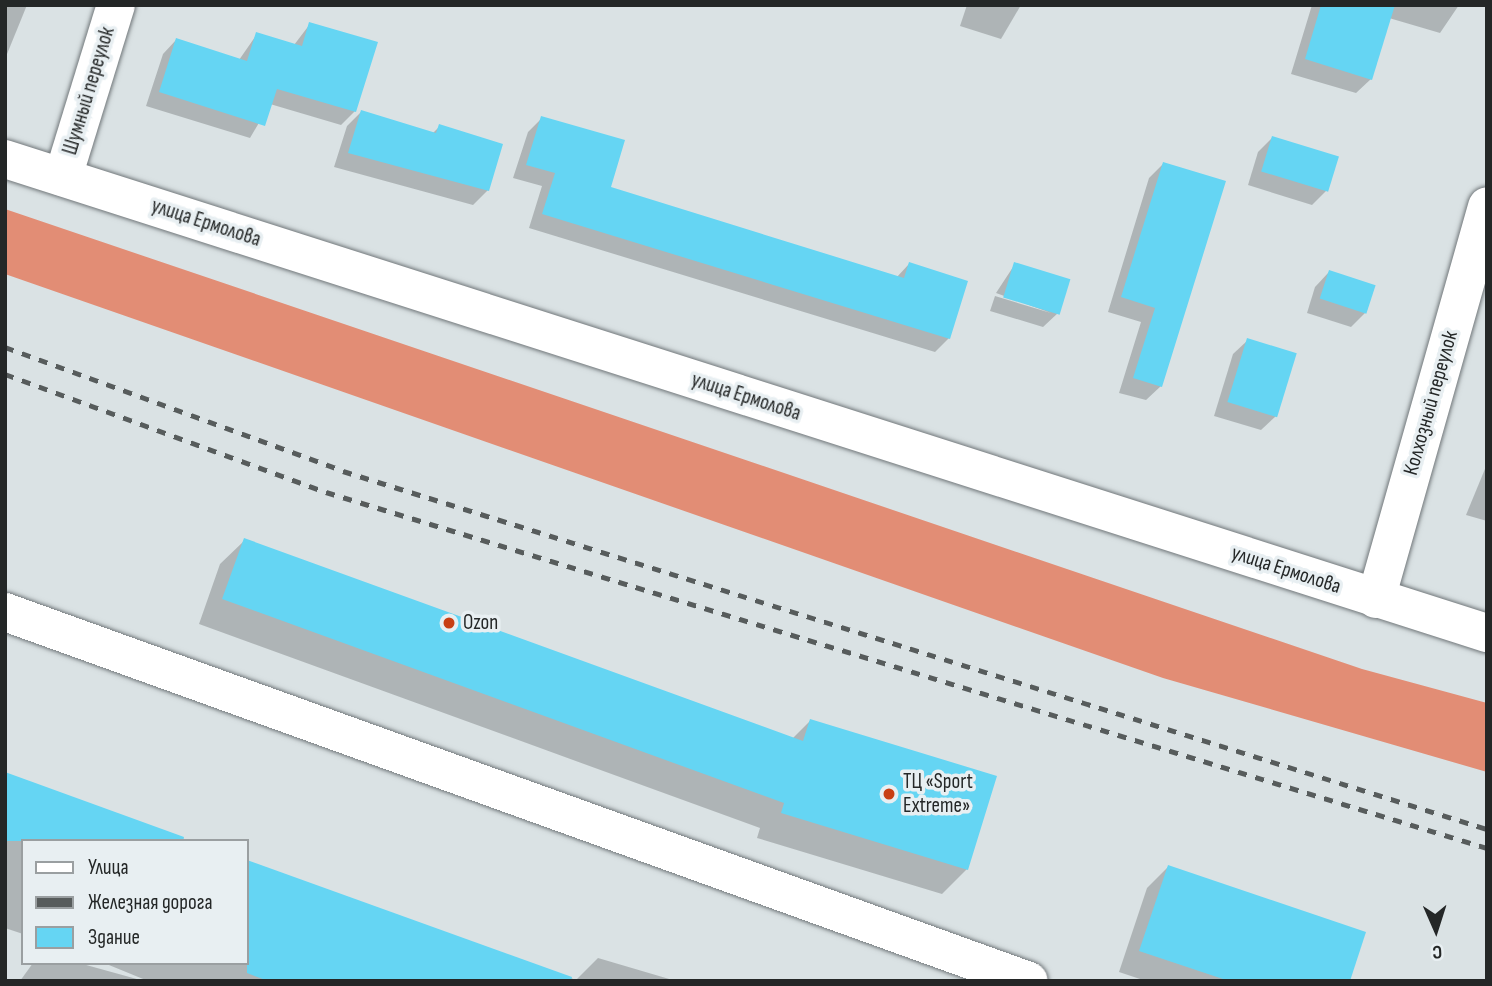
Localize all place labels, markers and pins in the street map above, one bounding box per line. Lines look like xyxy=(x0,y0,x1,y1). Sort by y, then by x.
place label: Ozon xyxy=(463,610,498,636)
marker: Ozon xyxy=(441,615,457,631)
place label: ТЦ «Sport Extreme» xyxy=(903,769,973,819)
marker: ТЦ «Sport Extreme» xyxy=(881,786,897,802)

